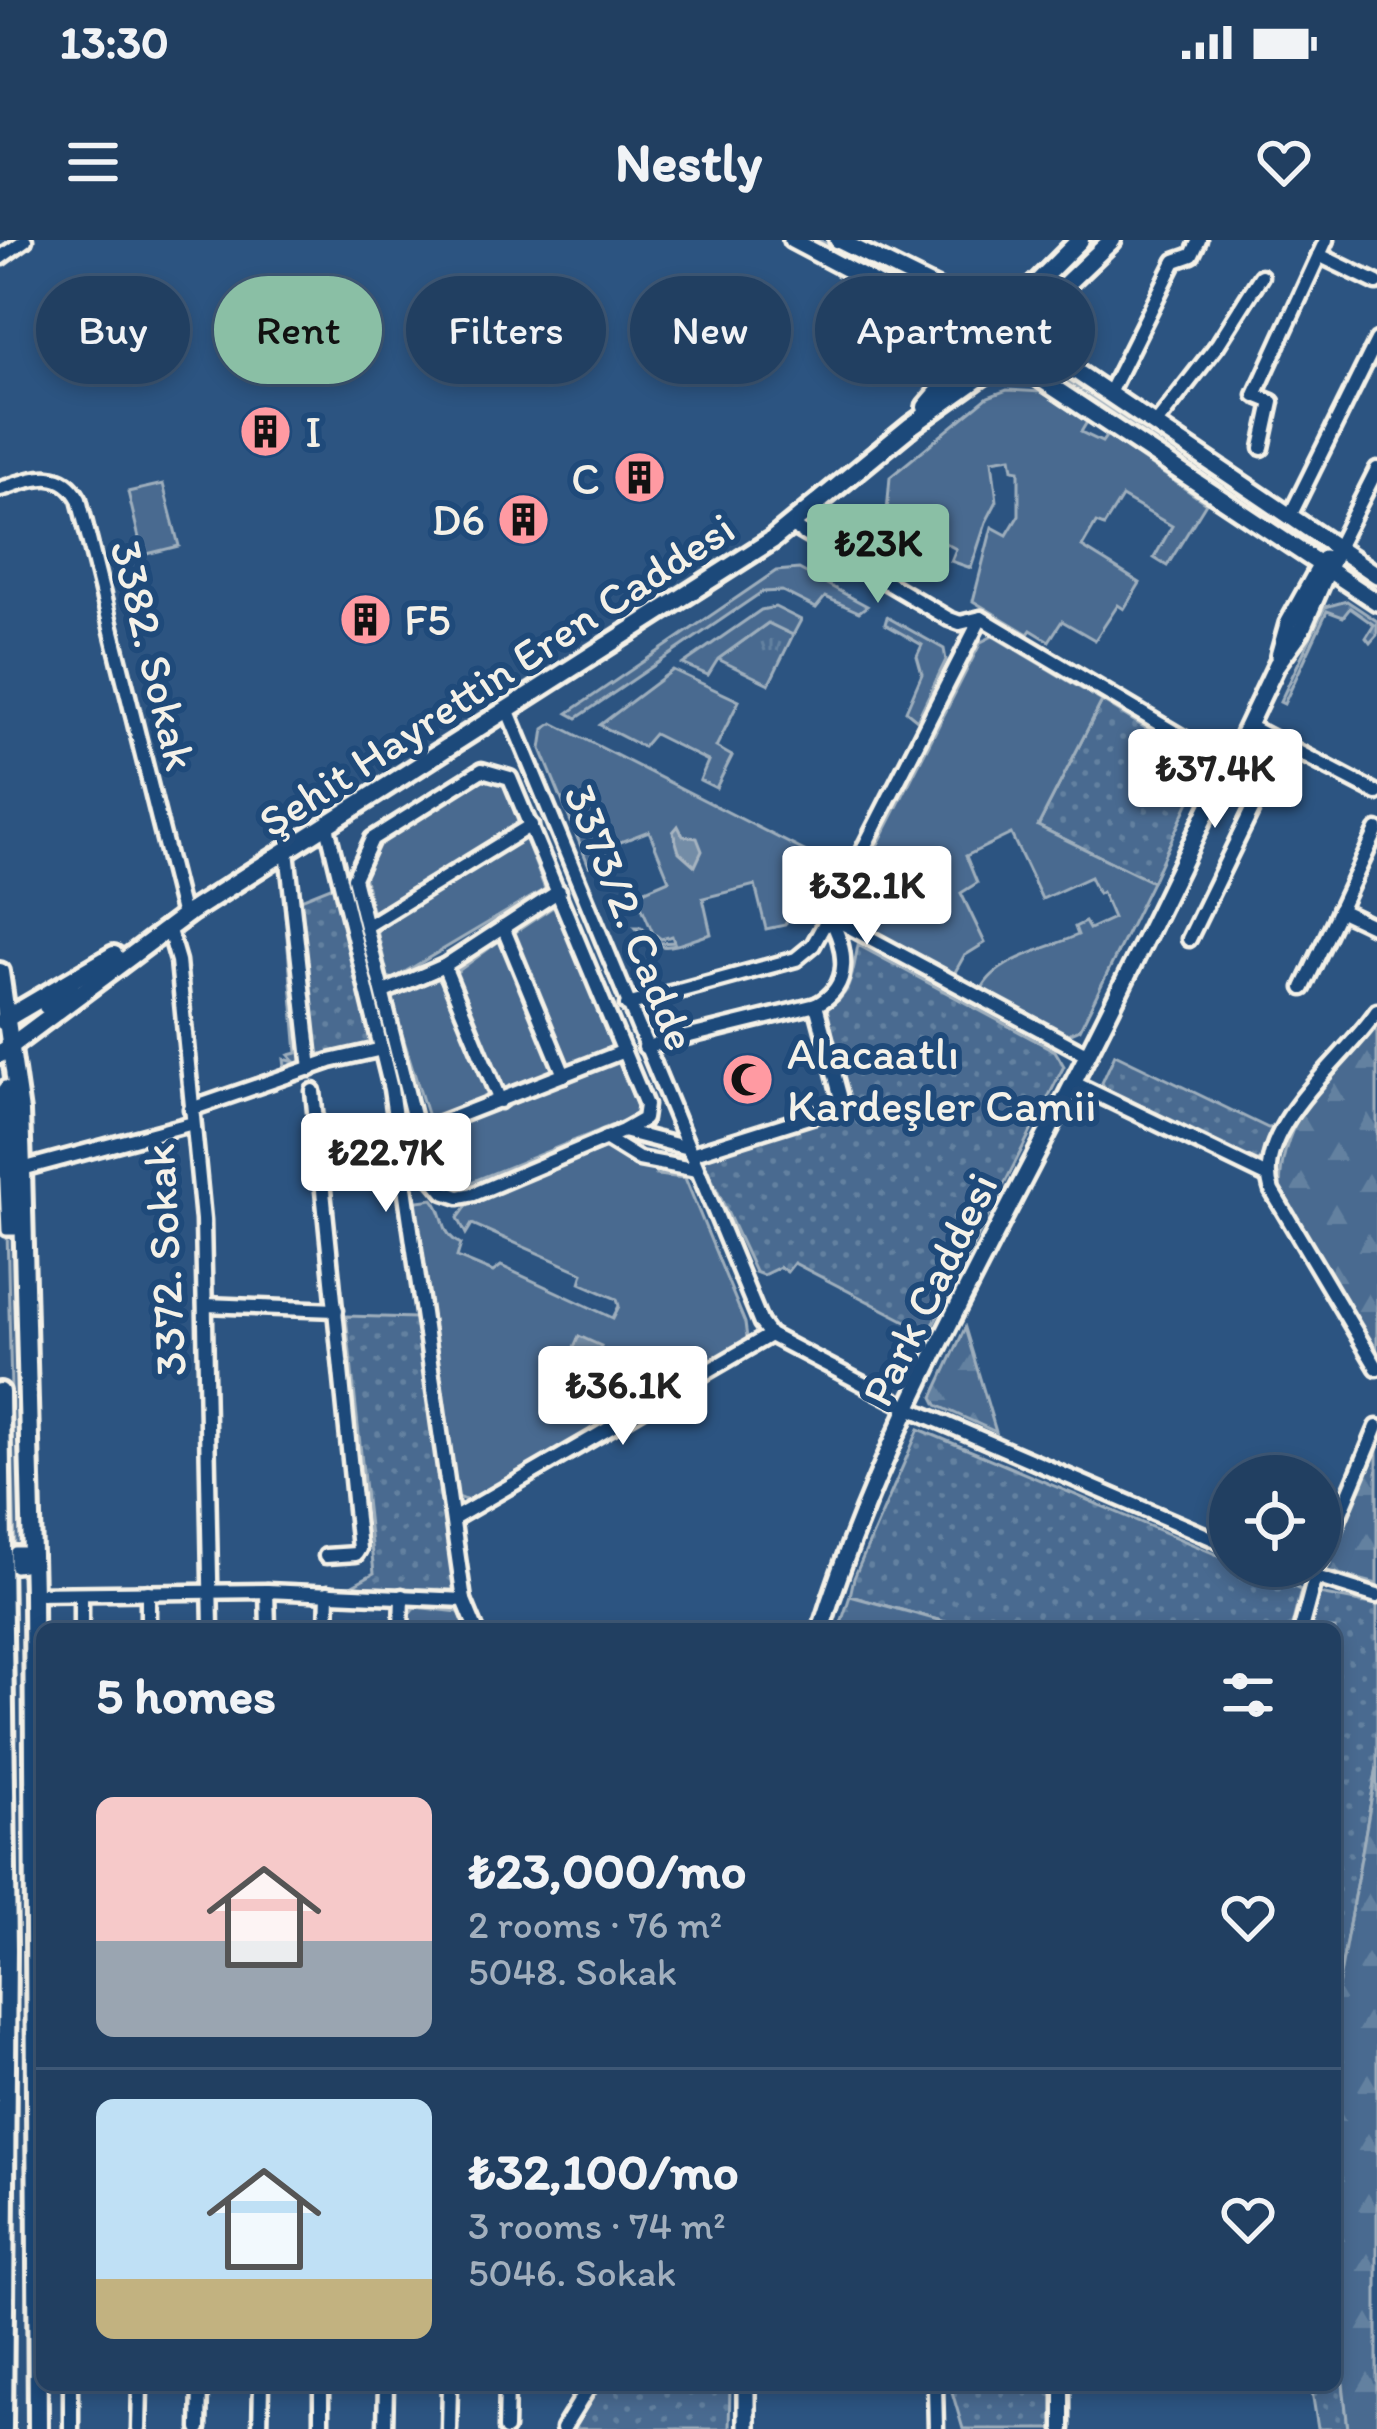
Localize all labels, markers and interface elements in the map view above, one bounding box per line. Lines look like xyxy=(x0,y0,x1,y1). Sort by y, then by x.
text: 13:30 xyxy=(60,15,169,69)
icon: menu xyxy=(60,129,126,195)
icon: heart xyxy=(1251,129,1317,195)
text: Nestly xyxy=(615,130,762,195)
chip: Buy xyxy=(36,276,190,384)
chip: Rent xyxy=(214,276,382,384)
chip: Filters xyxy=(406,276,606,384)
chip: New xyxy=(630,276,791,384)
chip: Apartment xyxy=(815,276,1095,384)
building icon: I xyxy=(238,403,294,459)
place label: I xyxy=(305,404,322,458)
building icon: C xyxy=(611,450,667,506)
place label: C xyxy=(571,451,600,505)
building icon: D6 xyxy=(496,491,552,547)
place label: D6 xyxy=(431,492,485,546)
street label: Şehit Hayrettin Eren Caddesi xyxy=(248,500,744,848)
pin: ₺23K xyxy=(807,504,949,606)
text: ₺23K xyxy=(834,519,922,566)
street label: 3382. Sokak xyxy=(99,534,209,776)
building icon: F5 xyxy=(337,591,393,647)
place label: F5 xyxy=(404,592,451,646)
pin: ₺37.4K xyxy=(1117,729,1313,831)
text: ₺37.4K xyxy=(1155,744,1275,791)
street label: 3373/2. Cadde xyxy=(553,776,709,1058)
pin: ₺32.1K xyxy=(769,846,965,948)
text: ₺32.1K xyxy=(809,861,925,908)
place label: Alacaatlı Kardeşler Camii xyxy=(787,1026,1097,1132)
mosque icon: Alacaatlı Kardeşler Camii xyxy=(720,1051,776,1107)
pin: ₺22.7K xyxy=(288,1113,484,1215)
text: ₺22.7K xyxy=(328,1128,444,1175)
street label: 3372. Sokak xyxy=(131,1142,197,1378)
street label: Park Caddesi xyxy=(849,1164,1009,1414)
pin: ₺36.1K xyxy=(525,1346,721,1448)
text: ₺36.1K xyxy=(565,1361,681,1408)
map controls xyxy=(1209,1455,1341,1587)
button: locate xyxy=(1209,1455,1341,1587)
icon: filters xyxy=(1215,1662,1281,1728)
text: 5 homes xyxy=(96,1665,276,1726)
text: ₺23,000/mo xyxy=(468,1840,747,1901)
icon: home xyxy=(192,1845,336,1989)
icon: heart xyxy=(1215,1884,1281,1950)
text: 2 rooms · 76 m² xyxy=(468,1901,722,1948)
text: 5048. Sokak xyxy=(468,1948,677,1995)
text: ₺32,100/mo xyxy=(468,2141,739,2202)
icon: home xyxy=(192,2147,336,2291)
icon: heart xyxy=(1215,2186,1281,2252)
text: 3 rooms · 74 m² xyxy=(468,2202,726,2249)
text: 5046. Sokak xyxy=(468,2249,676,2296)

